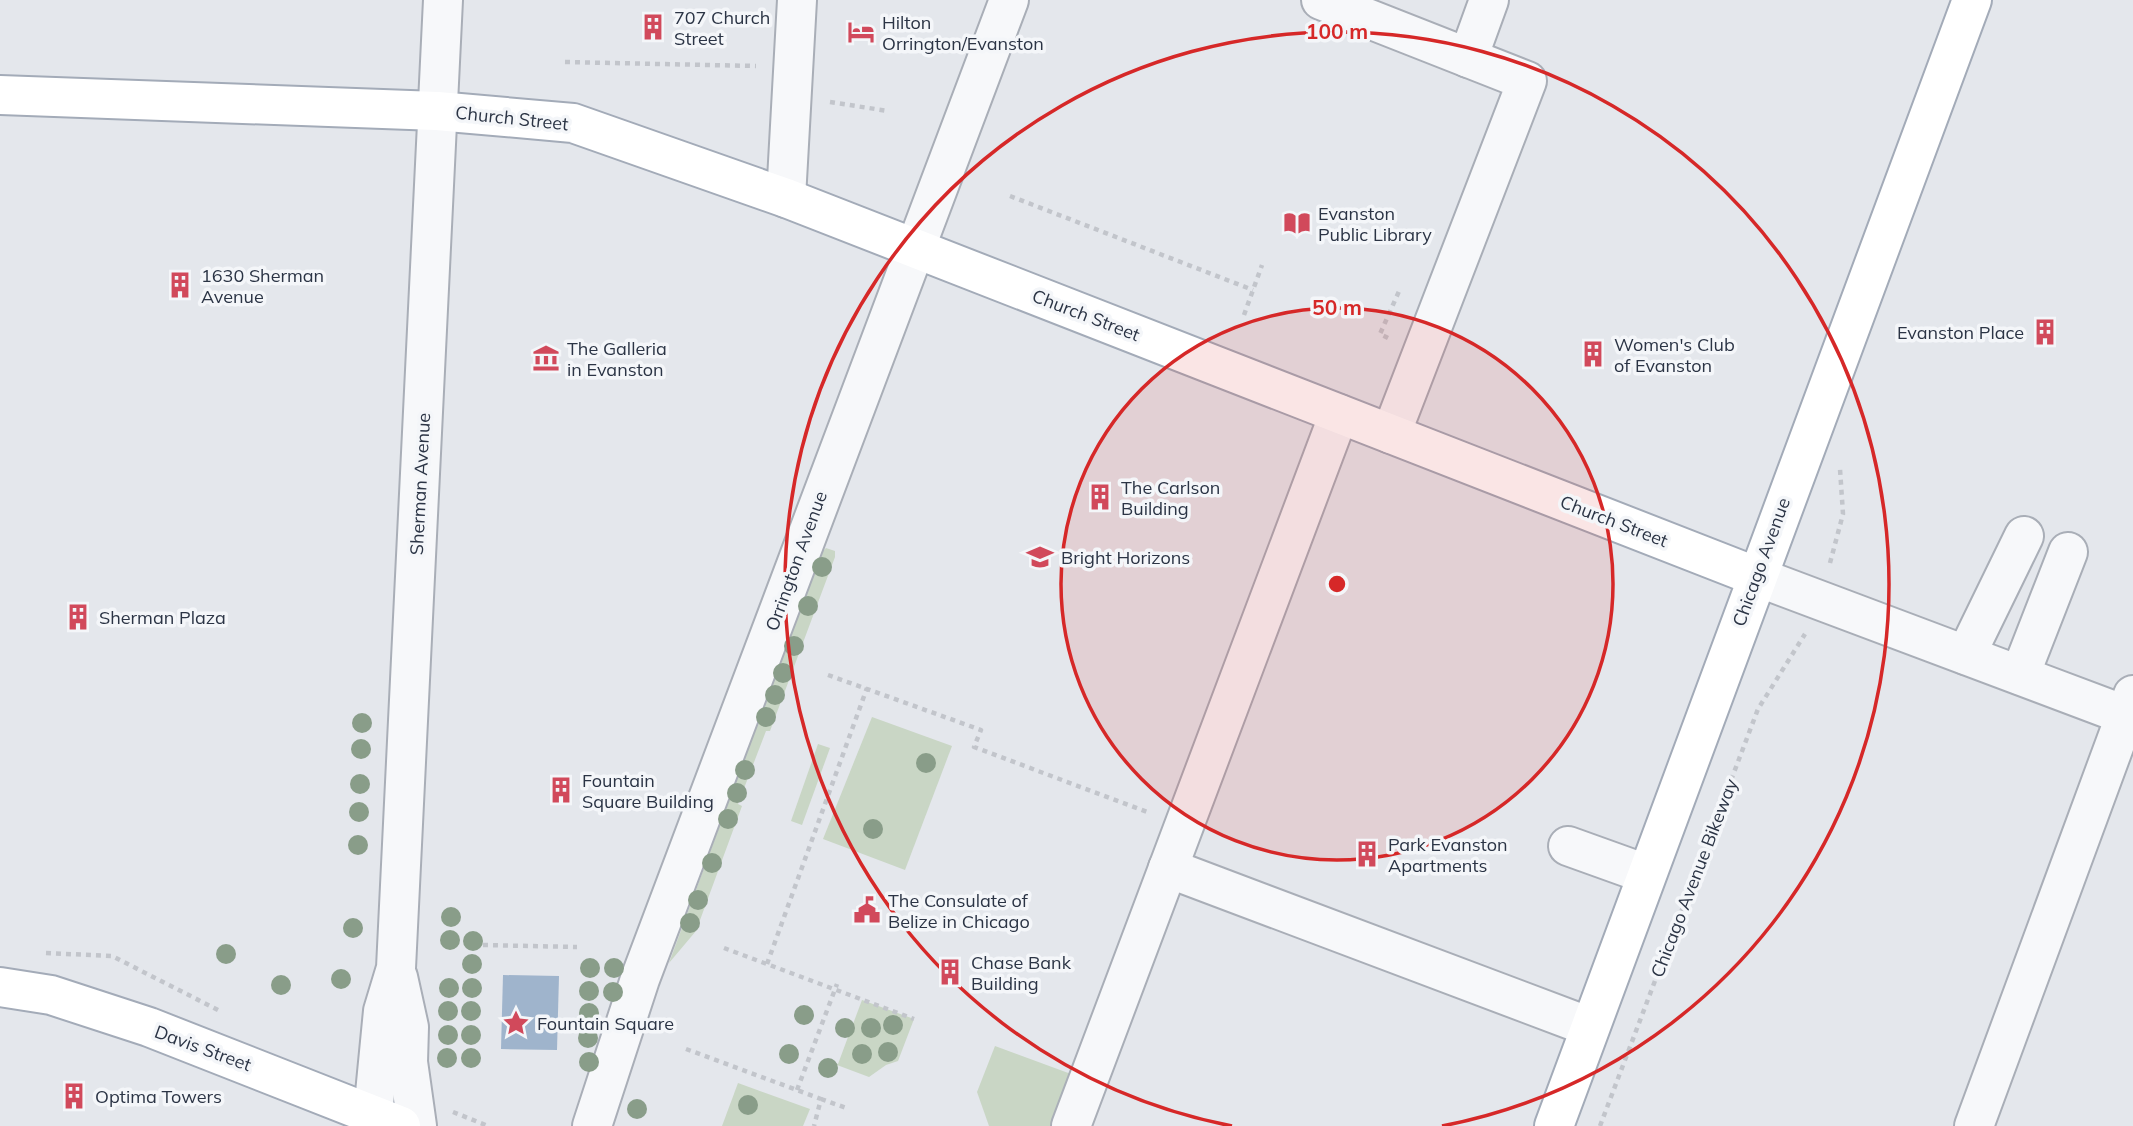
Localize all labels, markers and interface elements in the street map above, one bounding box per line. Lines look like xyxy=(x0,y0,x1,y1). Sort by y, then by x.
place label: 707 Church Street xyxy=(674,6,770,50)
place label: Hilton Orrington/Evanston xyxy=(882,11,1044,55)
building icon: 707 Church Street xyxy=(638,12,668,42)
hotel icon: Hilton Orrington/Evanston xyxy=(846,17,876,47)
text: 100 m xyxy=(1306,18,1368,44)
street label: Church Street xyxy=(454,101,570,135)
place label: Evanston Public Library xyxy=(1318,202,1432,246)
library icon: Evanston Public Library xyxy=(1282,208,1312,238)
place label: 1630 Sherman Avenue xyxy=(201,264,324,308)
building icon: 1630 Sherman Avenue xyxy=(165,270,195,300)
street label: Church Street xyxy=(1029,284,1143,346)
text: 50 m xyxy=(1312,294,1362,320)
building icon: Evanston Place xyxy=(2030,317,2060,347)
place label: Evanston Place xyxy=(1897,321,2024,344)
place label: Women's Club of Evanston xyxy=(1614,333,1735,377)
place label: The Galleria in Evanston xyxy=(567,337,667,381)
building icon: Women's Club of Evanston xyxy=(1578,339,1608,369)
museum icon: The Galleria in Evanston xyxy=(531,343,561,373)
street label: Sherman Avenue xyxy=(405,412,435,556)
place label: The Carlson Building xyxy=(1121,476,1220,520)
building icon: The Carlson Building xyxy=(1085,482,1115,512)
street label: Orrington Avenue xyxy=(760,488,832,634)
street label: Church Street xyxy=(1557,490,1671,552)
street label: Chicago Avenue xyxy=(1727,494,1795,630)
school or university icon: Bright Horizons xyxy=(1025,542,1055,572)
place label: Bright Horizons xyxy=(1061,546,1190,569)
centre of rings xyxy=(1325,572,1349,596)
building icon: Sherman Plaza xyxy=(63,602,93,632)
place label: Sherman Plaza xyxy=(99,606,226,629)
place label: Fountain Square Building xyxy=(582,769,714,813)
building icon: Fountain Square Building xyxy=(546,775,576,805)
street label: Chicago Avenue Bikeway xyxy=(1645,775,1743,981)
place label: Park Evanston Apartments xyxy=(1388,833,1508,877)
building icon: Park Evanston Apartments xyxy=(1352,839,1382,869)
place label: The Consulate of Belize in Chicago xyxy=(888,889,1030,933)
public building icon: The Consulate of Belize in Chicago xyxy=(852,895,882,925)
place label: Chase Bank Building xyxy=(971,951,1072,995)
building icon: Chase Bank Building xyxy=(935,957,965,987)
place icon: Fountain Square xyxy=(501,1008,531,1038)
place label: Fountain Square xyxy=(537,1012,674,1035)
street label: Davis Street xyxy=(151,1020,255,1076)
building icon: Optima Towers xyxy=(59,1081,89,1111)
place label: Optima Towers xyxy=(95,1085,222,1108)

